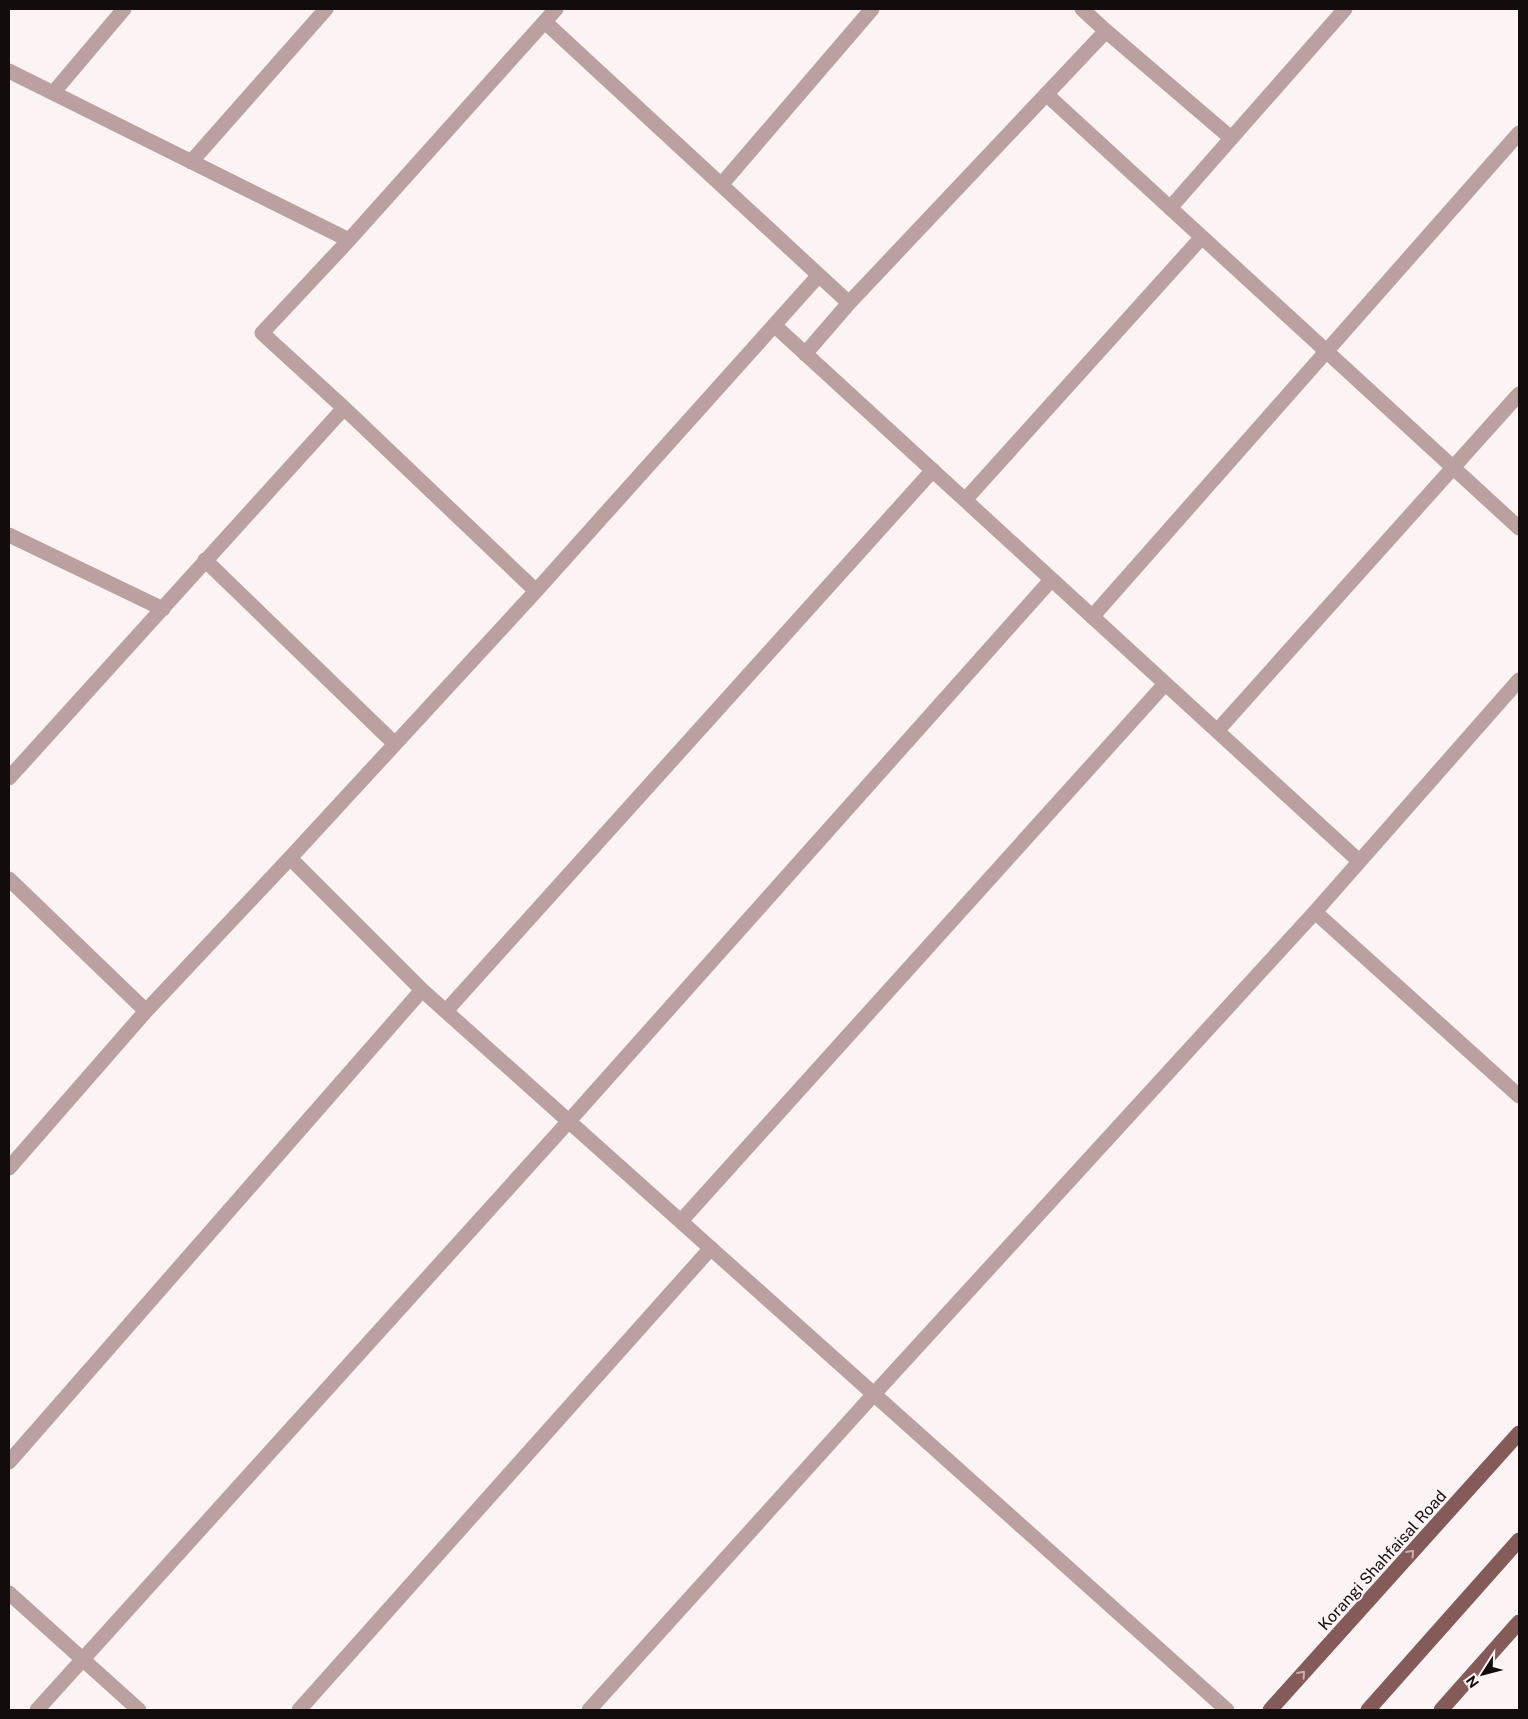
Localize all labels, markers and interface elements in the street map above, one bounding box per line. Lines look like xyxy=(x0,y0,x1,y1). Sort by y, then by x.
street label: Korangi Shahfaisal Road xyxy=(1314,1486,1450,1634)
one-way arrow xyxy=(1405,1550,1414,1559)
north arrow xyxy=(1458,1649,1508,1699)
one-way arrow xyxy=(1297,1671,1305,1680)
text: N xyxy=(1463,1673,1482,1691)

